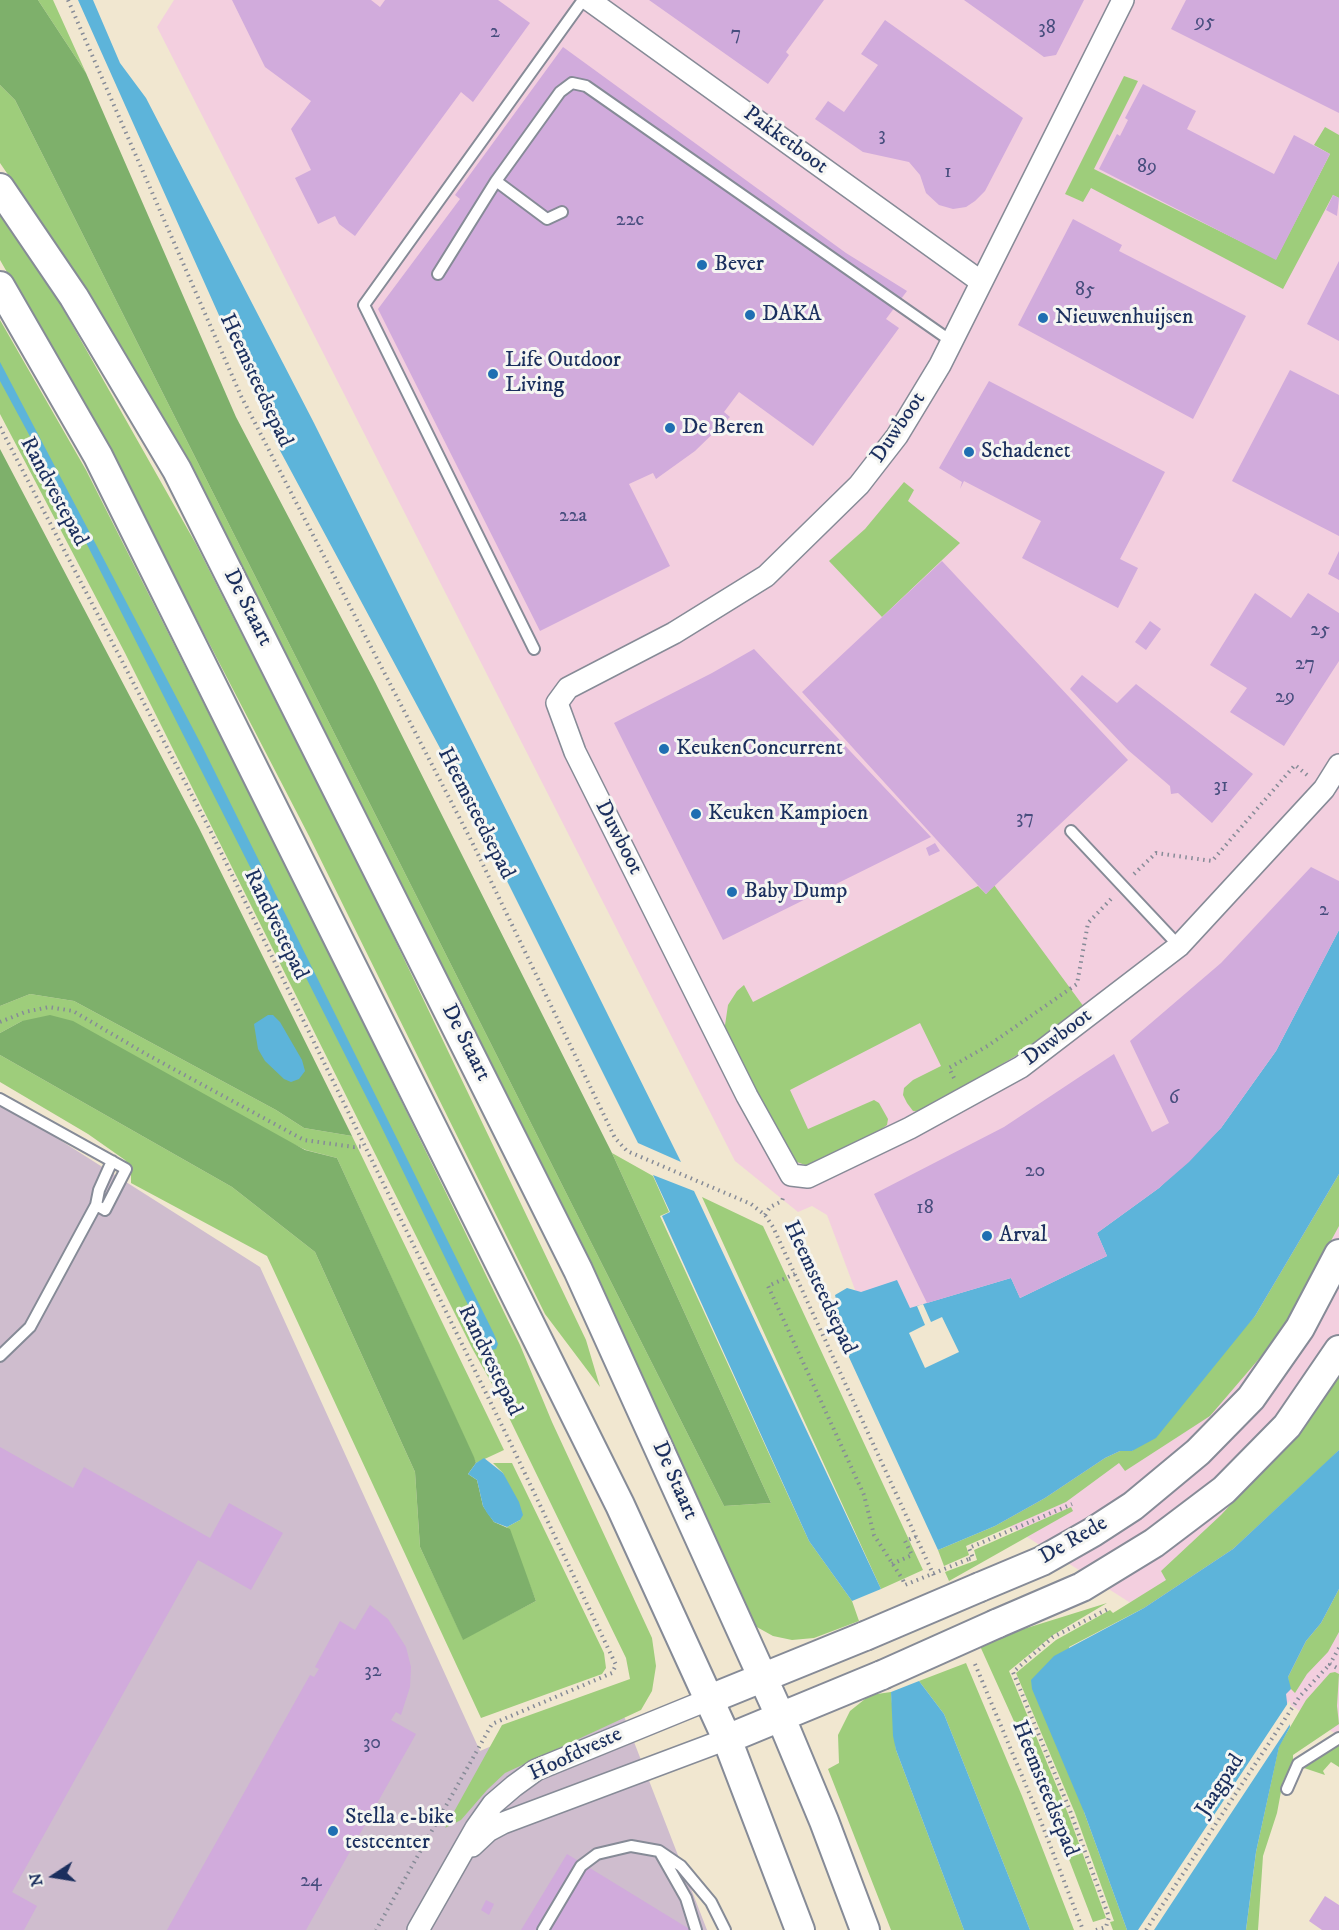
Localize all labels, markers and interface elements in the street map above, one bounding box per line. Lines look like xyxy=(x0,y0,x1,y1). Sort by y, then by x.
house number: 95 xyxy=(1195,11,1215,35)
house number: 38 xyxy=(1038,17,1056,41)
house number: 2 xyxy=(490,21,500,45)
house number: 7 xyxy=(731,23,741,47)
street label: Pakketboot xyxy=(737,101,833,181)
house number: 3 xyxy=(878,124,886,148)
house number: 89 xyxy=(1137,156,1157,180)
house number: 1 xyxy=(944,161,952,185)
house number: 22c xyxy=(616,209,644,233)
place label: Bever xyxy=(714,252,764,278)
marker: Bever xyxy=(695,258,709,272)
house number: 85 xyxy=(1075,279,1095,303)
place label: DAKA xyxy=(762,302,822,328)
place label: Nieuwenhuijsen xyxy=(1055,305,1193,331)
marker: DAKA xyxy=(743,308,757,322)
street label: Heemsteedsepad xyxy=(213,310,297,452)
marker: Nieuwenhuijsen xyxy=(1036,311,1050,325)
place label: Life Outdoor Living xyxy=(505,348,621,400)
marker: Life Outdoor Living xyxy=(486,367,500,381)
street label: Duwboot xyxy=(866,388,932,468)
place label: De Beren xyxy=(682,415,764,441)
marker: De Beren xyxy=(663,421,677,435)
street label: Randvestepad xyxy=(13,433,93,551)
place label: Schadenet xyxy=(981,439,1071,465)
marker: Schadenet xyxy=(962,445,976,459)
house number: 22a xyxy=(559,505,587,529)
street label: De Staart xyxy=(216,565,278,651)
house number: 25 xyxy=(1310,619,1330,643)
house number: 27 xyxy=(1295,653,1315,677)
house number: 29 xyxy=(1275,686,1295,710)
place label: KeukenConcurrent xyxy=(676,736,843,762)
marker: KeukenConcurrent xyxy=(657,742,671,756)
street label: Heemsteedsepad xyxy=(430,744,520,884)
house number: 31 xyxy=(1214,775,1228,799)
street label: Duwboot xyxy=(588,796,648,880)
place label: Keuken Kampioen xyxy=(708,801,868,827)
marker: Keuken Kampioen xyxy=(689,807,703,821)
house number: 37 xyxy=(1016,807,1034,831)
street label: Randvestepad xyxy=(237,865,313,985)
place label: Baby Dump xyxy=(744,879,847,905)
marker: Baby Dump xyxy=(725,885,739,899)
house number: 2 xyxy=(1319,899,1329,923)
street label: De Staart xyxy=(434,1000,496,1086)
street label: Duwboot xyxy=(1018,1003,1098,1073)
house number: 6 xyxy=(1169,1087,1179,1111)
house number: 20 xyxy=(1025,1160,1045,1184)
house number: 18 xyxy=(916,1197,934,1221)
street label: Heemsteedsepad xyxy=(777,1217,861,1359)
place label: Arval xyxy=(999,1223,1047,1249)
marker: Arval xyxy=(980,1229,994,1243)
street label: Randvestepad xyxy=(451,1301,527,1421)
street label: De Staart xyxy=(645,1438,703,1524)
street label: De Rede xyxy=(1035,1511,1113,1571)
house number: 32 xyxy=(364,1660,382,1684)
street label: Heemsteedsepad xyxy=(1005,1717,1083,1861)
street label: Hoofdveste xyxy=(525,1722,627,1788)
house number: 30 xyxy=(363,1732,381,1756)
street label: Jaagpad xyxy=(1191,1750,1251,1822)
place label: Stella e-bike testcenter xyxy=(345,1805,454,1856)
marker: Stella e-bike testcenter xyxy=(326,1824,340,1838)
north arrow xyxy=(24,1846,84,1906)
house number: 24 xyxy=(300,1870,322,1894)
text: N xyxy=(25,1871,48,1888)

